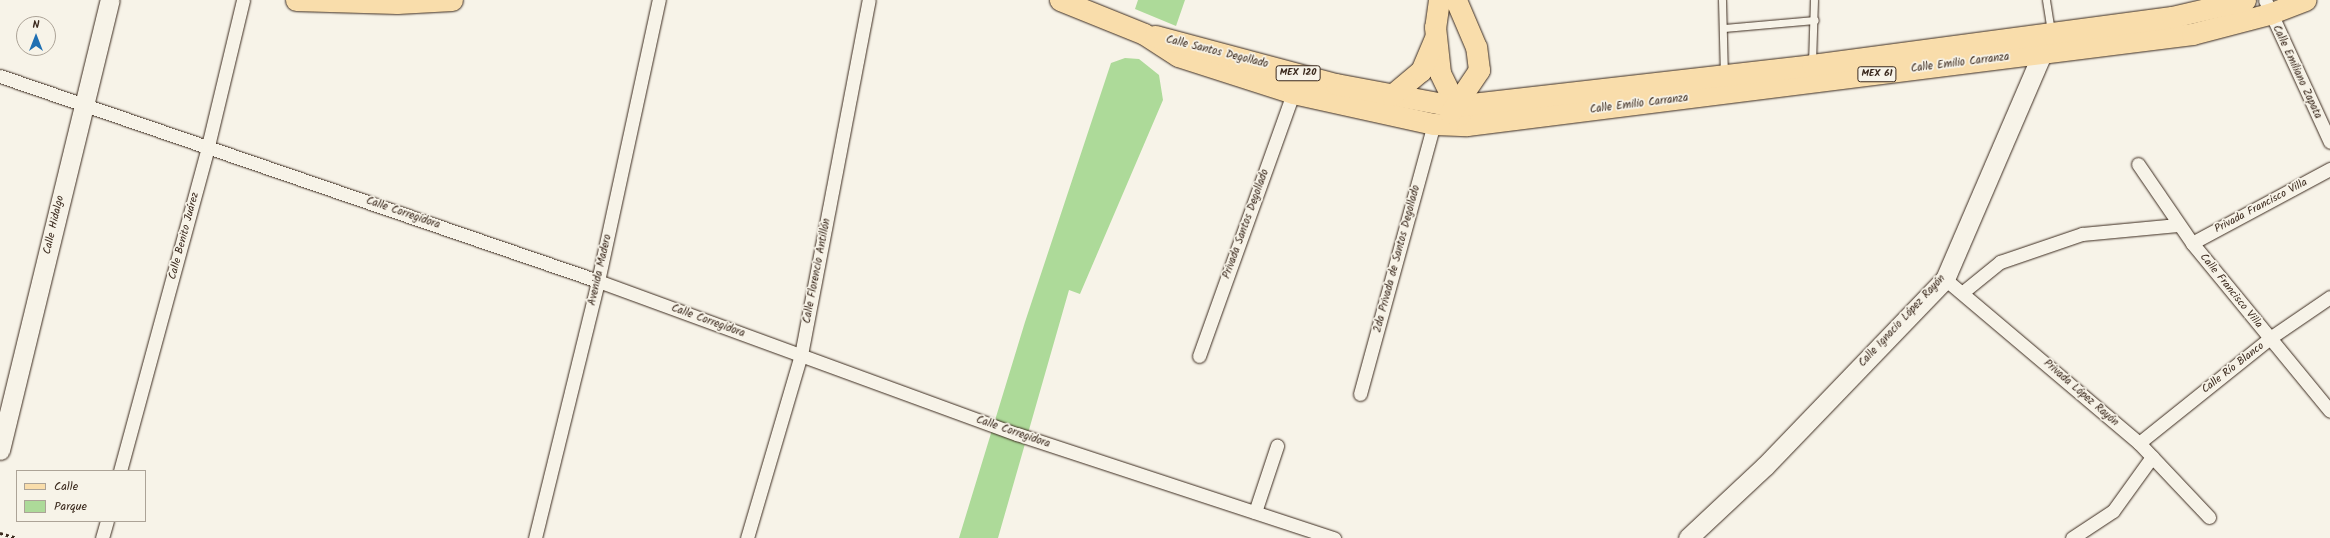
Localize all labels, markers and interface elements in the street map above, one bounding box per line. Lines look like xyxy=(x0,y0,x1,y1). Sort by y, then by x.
north arrow xyxy=(16,16,56,56)
text: N xyxy=(33,16,39,34)
street label: Calle Emiliano Zapata xyxy=(2269,23,2325,121)
street label: Calle Santos Degollado xyxy=(1164,33,1270,71)
street label: Calle Emilio Carranza xyxy=(1910,50,2010,76)
road number: MEX 120 xyxy=(1275,65,1321,81)
road number: MEX 61 xyxy=(1857,66,1897,82)
street label: Calle Emilio Carranza xyxy=(1589,91,1689,117)
street label: Privada Santos Degollado xyxy=(1220,167,1272,281)
street label: Privada Francisco Villa xyxy=(2212,176,2310,236)
street label: 2da Privada de Santos Degollado xyxy=(1371,184,1423,334)
street label: Calle Benito Juárez xyxy=(166,191,202,281)
street label: Calle Hidalgo xyxy=(41,194,67,256)
street label: Calle Corregidora xyxy=(364,194,442,232)
street label: Calle Florencio Antillón xyxy=(800,217,834,325)
street label: Avenida Madero xyxy=(585,233,615,307)
street label: Calle Francisco Villa xyxy=(2197,251,2265,331)
street label: Calle Ignacio López Rayón xyxy=(1856,272,1948,370)
street label: Calle Corregidora xyxy=(669,302,747,340)
street label: Calle Río Blanco xyxy=(2199,340,2267,396)
street label: Privada López Rayón xyxy=(2041,357,2121,429)
street label: Calle Corregidora xyxy=(974,413,1052,451)
legend xyxy=(16,470,146,522)
text: Calle xyxy=(54,477,78,496)
text: Parque xyxy=(54,497,87,516)

